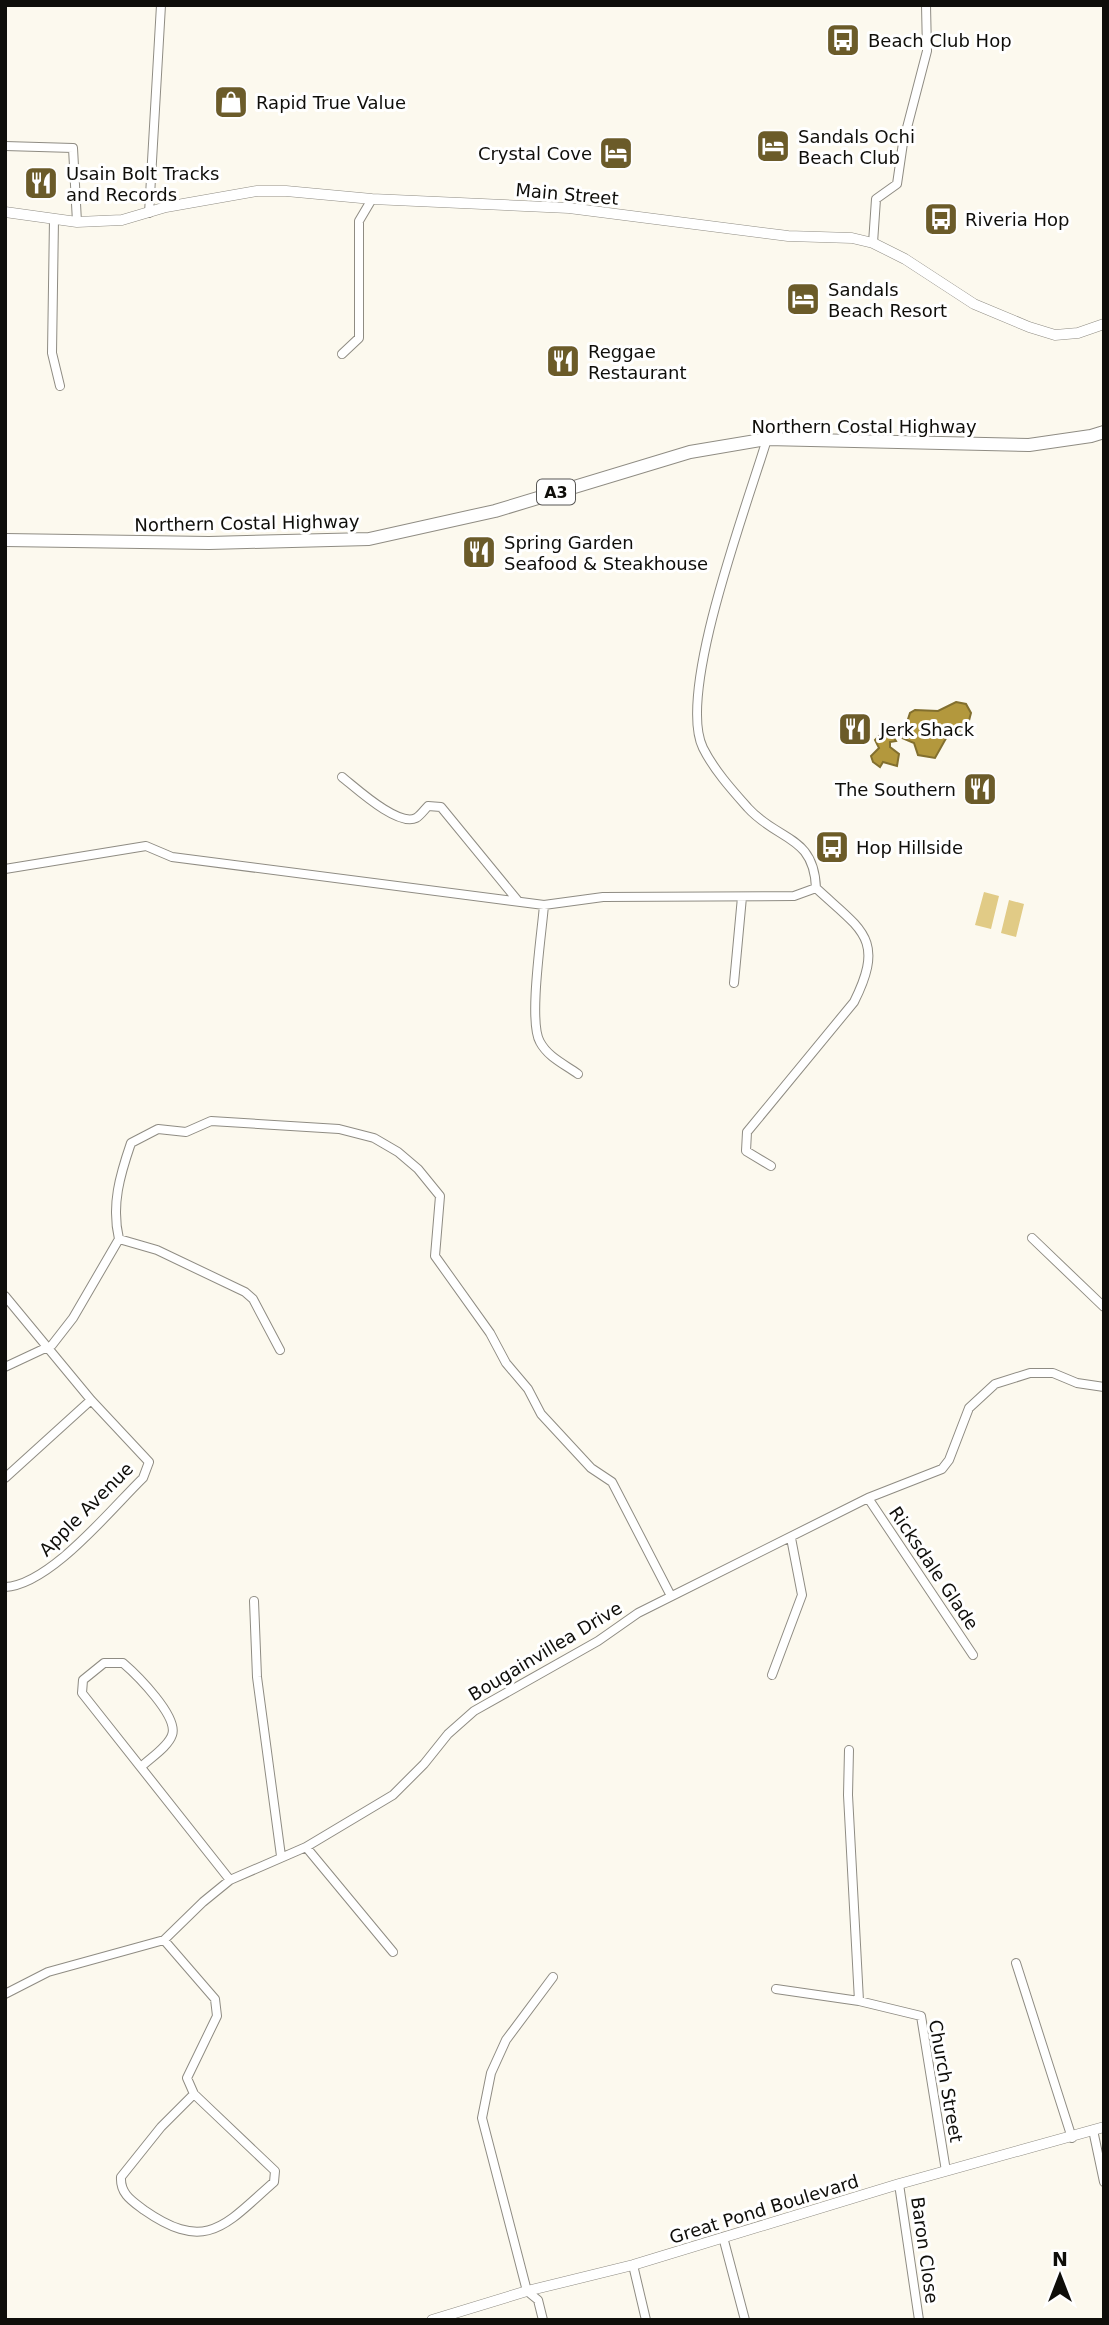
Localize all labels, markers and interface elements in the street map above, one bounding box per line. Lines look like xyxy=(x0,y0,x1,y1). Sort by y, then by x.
bus stop icon: Beach Club Hop xyxy=(824,21,862,59)
place label: Beach Club Hop xyxy=(868,30,1012,51)
shop icon: Rapid True Value xyxy=(212,83,250,121)
place label: Rapid True Value xyxy=(256,92,406,113)
place label: Sandals Ochi Beach Club xyxy=(798,126,915,168)
hotel icon: Sandals Ochi Beach Club xyxy=(754,127,792,165)
hotel icon: Crystal Cove xyxy=(597,134,635,172)
place label: Crystal Cove xyxy=(478,143,592,164)
place label: Usain Bolt Tracks and Records xyxy=(66,163,219,205)
restaurant icon: Usain Bolt Tracks and Records xyxy=(22,164,60,202)
street label: Main Street xyxy=(515,179,619,209)
bus stop icon: Riveria Hop xyxy=(922,200,960,238)
place label: Riveria Hop xyxy=(965,209,1069,230)
place label: Sandals Beach Resort xyxy=(828,279,947,321)
hotel icon: Sandals Beach Resort xyxy=(784,280,822,318)
place label: Reggae Restaurant xyxy=(588,341,687,383)
restaurant icon: Reggae Restaurant xyxy=(544,342,582,380)
street label: Northern Costal Highway xyxy=(751,416,977,437)
road number: A3 xyxy=(537,480,575,505)
street label: Northern Costal Highway xyxy=(134,511,360,535)
place label: Spring Garden Seafood & Steakhouse xyxy=(504,532,708,574)
restaurant icon: Spring Garden Seafood & Steakhouse xyxy=(460,533,498,571)
restaurant icon: Jerk Shack xyxy=(836,710,874,748)
place label: Jerk Shack xyxy=(879,719,975,740)
restaurant icon: The Southern xyxy=(961,770,999,808)
place label: The Southern xyxy=(834,779,956,800)
bus stop icon: Hop Hillside xyxy=(813,828,851,866)
place label: Hop Hillside xyxy=(856,837,963,858)
street label: Apple Avenue xyxy=(35,1458,137,1560)
street label: Ricksdale Glade xyxy=(885,1502,983,1634)
street label: Bougainvillea Drive xyxy=(465,1597,625,1705)
street label: Church Street xyxy=(925,2018,967,2144)
street label: Great Pond Boulevard xyxy=(667,2170,861,2248)
street label: Baron Close xyxy=(907,2195,943,2305)
north arrow xyxy=(1025,2241,1095,2311)
text: N xyxy=(1052,2248,1068,2270)

